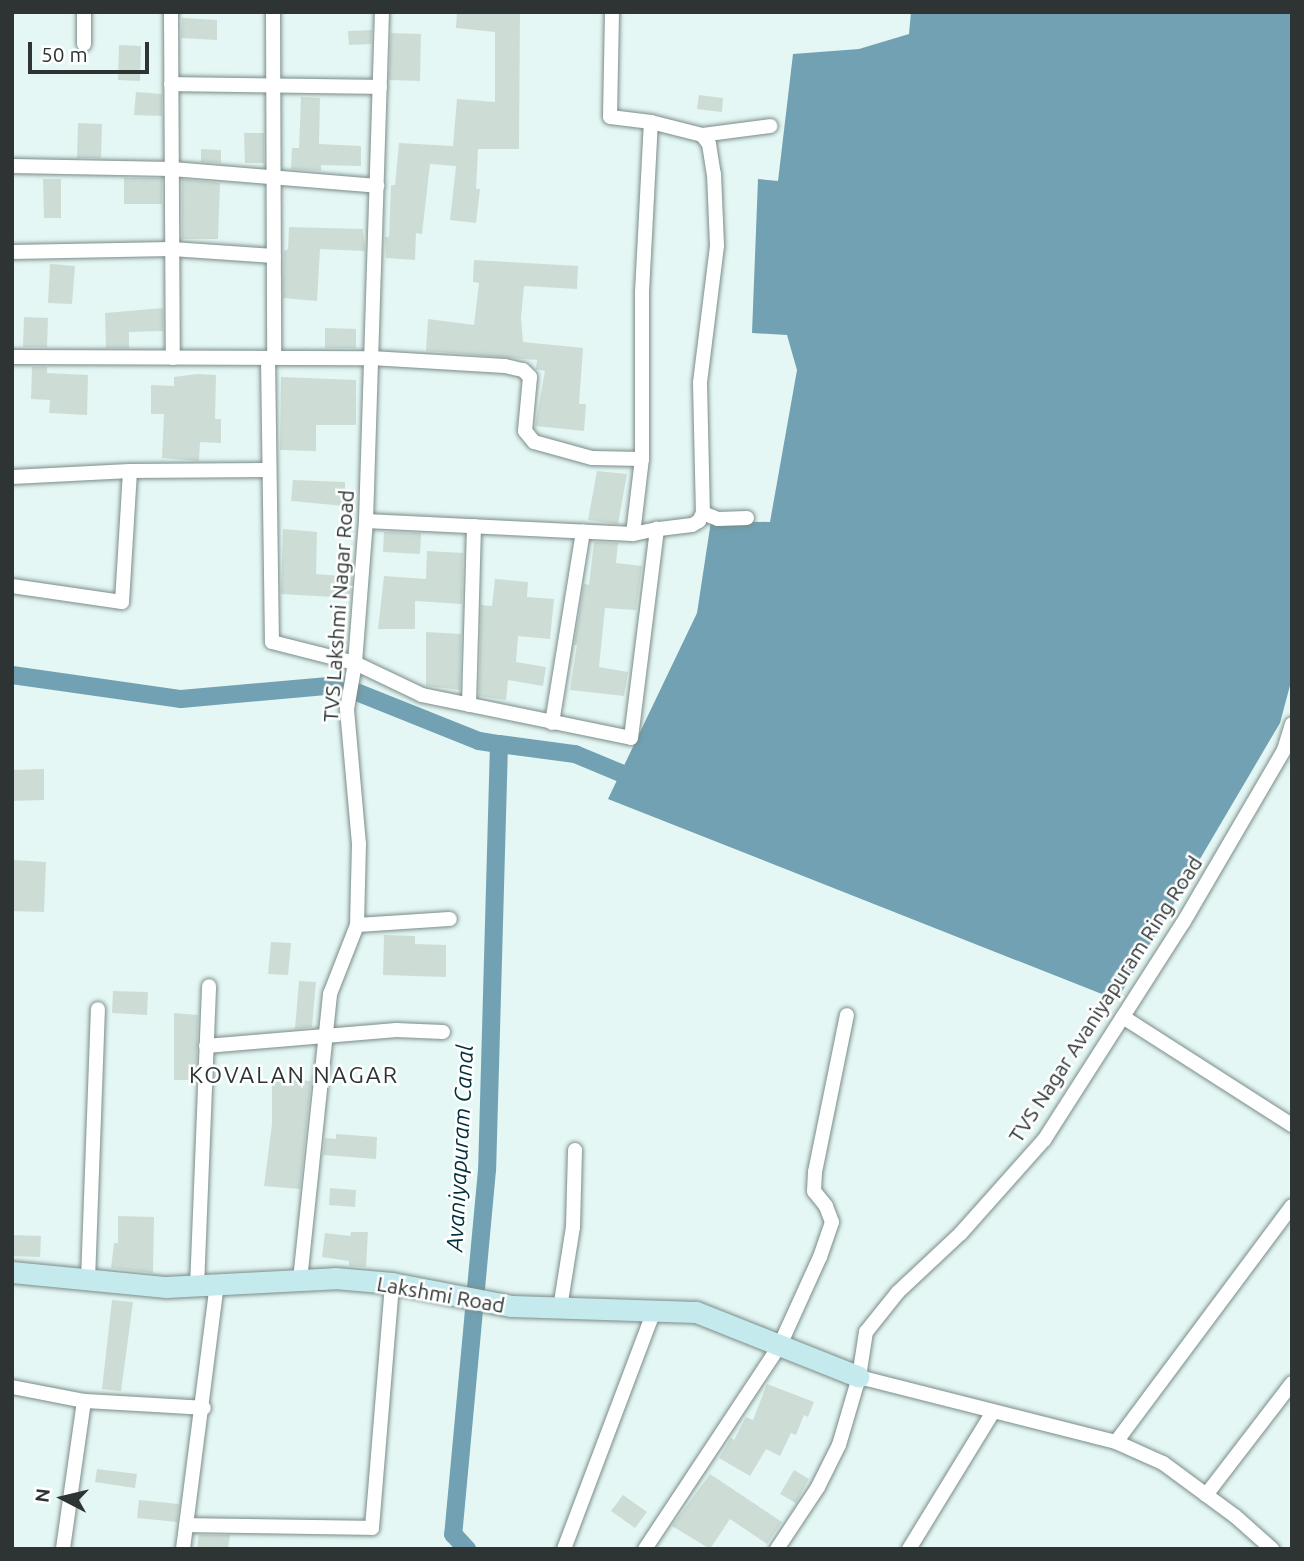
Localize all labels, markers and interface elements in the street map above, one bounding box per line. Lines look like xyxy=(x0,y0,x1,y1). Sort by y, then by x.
scale bar xyxy=(32,28,152,72)
text: 50 m xyxy=(41,42,88,66)
street label: TVS Lakshmi Nagar Road xyxy=(317,489,359,723)
street label: TVS Nagar Avaniyapuram Ring Road xyxy=(1003,851,1207,1147)
water label: Avaniyapuram Canal xyxy=(441,1044,479,1252)
district label: KOVALAN NAGAR xyxy=(191,1061,397,1089)
street label: Lakshmi Road xyxy=(375,1270,507,1318)
north arrow xyxy=(28,1463,98,1533)
text: N xyxy=(30,1487,54,1504)

